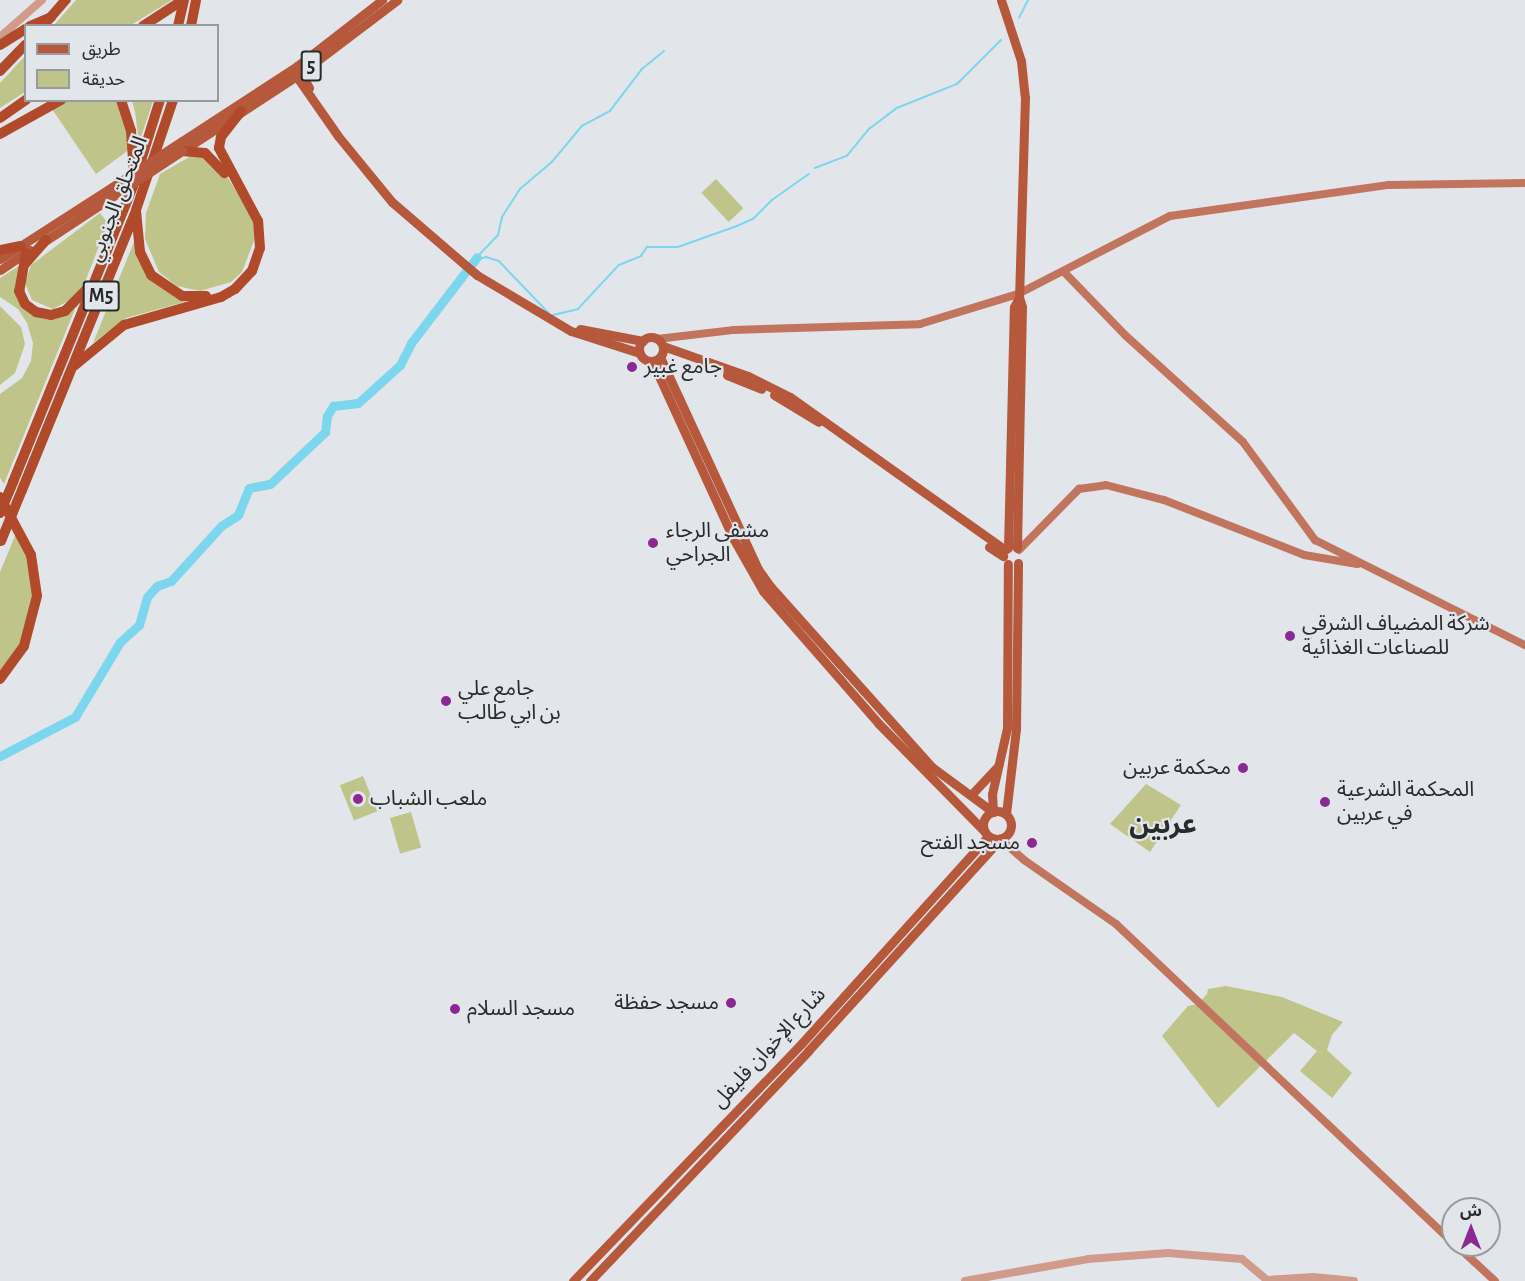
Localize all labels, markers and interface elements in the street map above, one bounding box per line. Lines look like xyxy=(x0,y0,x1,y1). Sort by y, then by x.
legend xyxy=(24,24,219,102)
text: طريق xyxy=(82,41,121,59)
road number: 5 xyxy=(300,49,322,83)
text: حديقة xyxy=(82,71,125,89)
street label: المتحلق الجنوبي xyxy=(82,133,154,265)
road number: M5 xyxy=(82,279,120,313)
place label: جامع غبير xyxy=(644,354,722,380)
marker: جامع غبير xyxy=(625,360,639,374)
place label: مشفى الرجاء الجراحي xyxy=(666,518,769,568)
marker: مشفى الرجاء الجراحي xyxy=(644,534,662,552)
place label: شركة المضياف الشرقي للصناعات الغذائية xyxy=(1302,611,1490,661)
marker: شركة المضياف الشرقي للصناعات الغذائية xyxy=(1283,629,1297,643)
place label: جامع علي بن ابي طالب xyxy=(458,676,561,726)
marker: جامع علي بن ابي طالب xyxy=(439,694,453,708)
place label: محكمة عربين xyxy=(1123,755,1231,781)
marker: محكمة عربين xyxy=(1236,761,1250,775)
place label: المحكمة الشرعية في عربين xyxy=(1337,777,1474,827)
place label: ملعب الشباب xyxy=(370,786,487,812)
marker: ملعب الشباب xyxy=(351,792,365,806)
marker: المحكمة الشرعية في عربين xyxy=(1318,795,1332,809)
district label: عربين xyxy=(1129,809,1197,841)
place label: مسجد الفتح xyxy=(921,830,1020,856)
marker: مسجد الفتح xyxy=(1025,836,1039,850)
street label: شارع الإخوان فليفل xyxy=(707,982,831,1114)
place label: مسجد حفظة xyxy=(614,990,719,1016)
place label: مسجد السلام xyxy=(467,996,575,1022)
marker: مسجد حفظة xyxy=(724,996,738,1010)
marker: مسجد السلام xyxy=(448,1002,462,1016)
north arrow xyxy=(1441,1197,1501,1257)
text: ش xyxy=(1460,1203,1482,1219)

